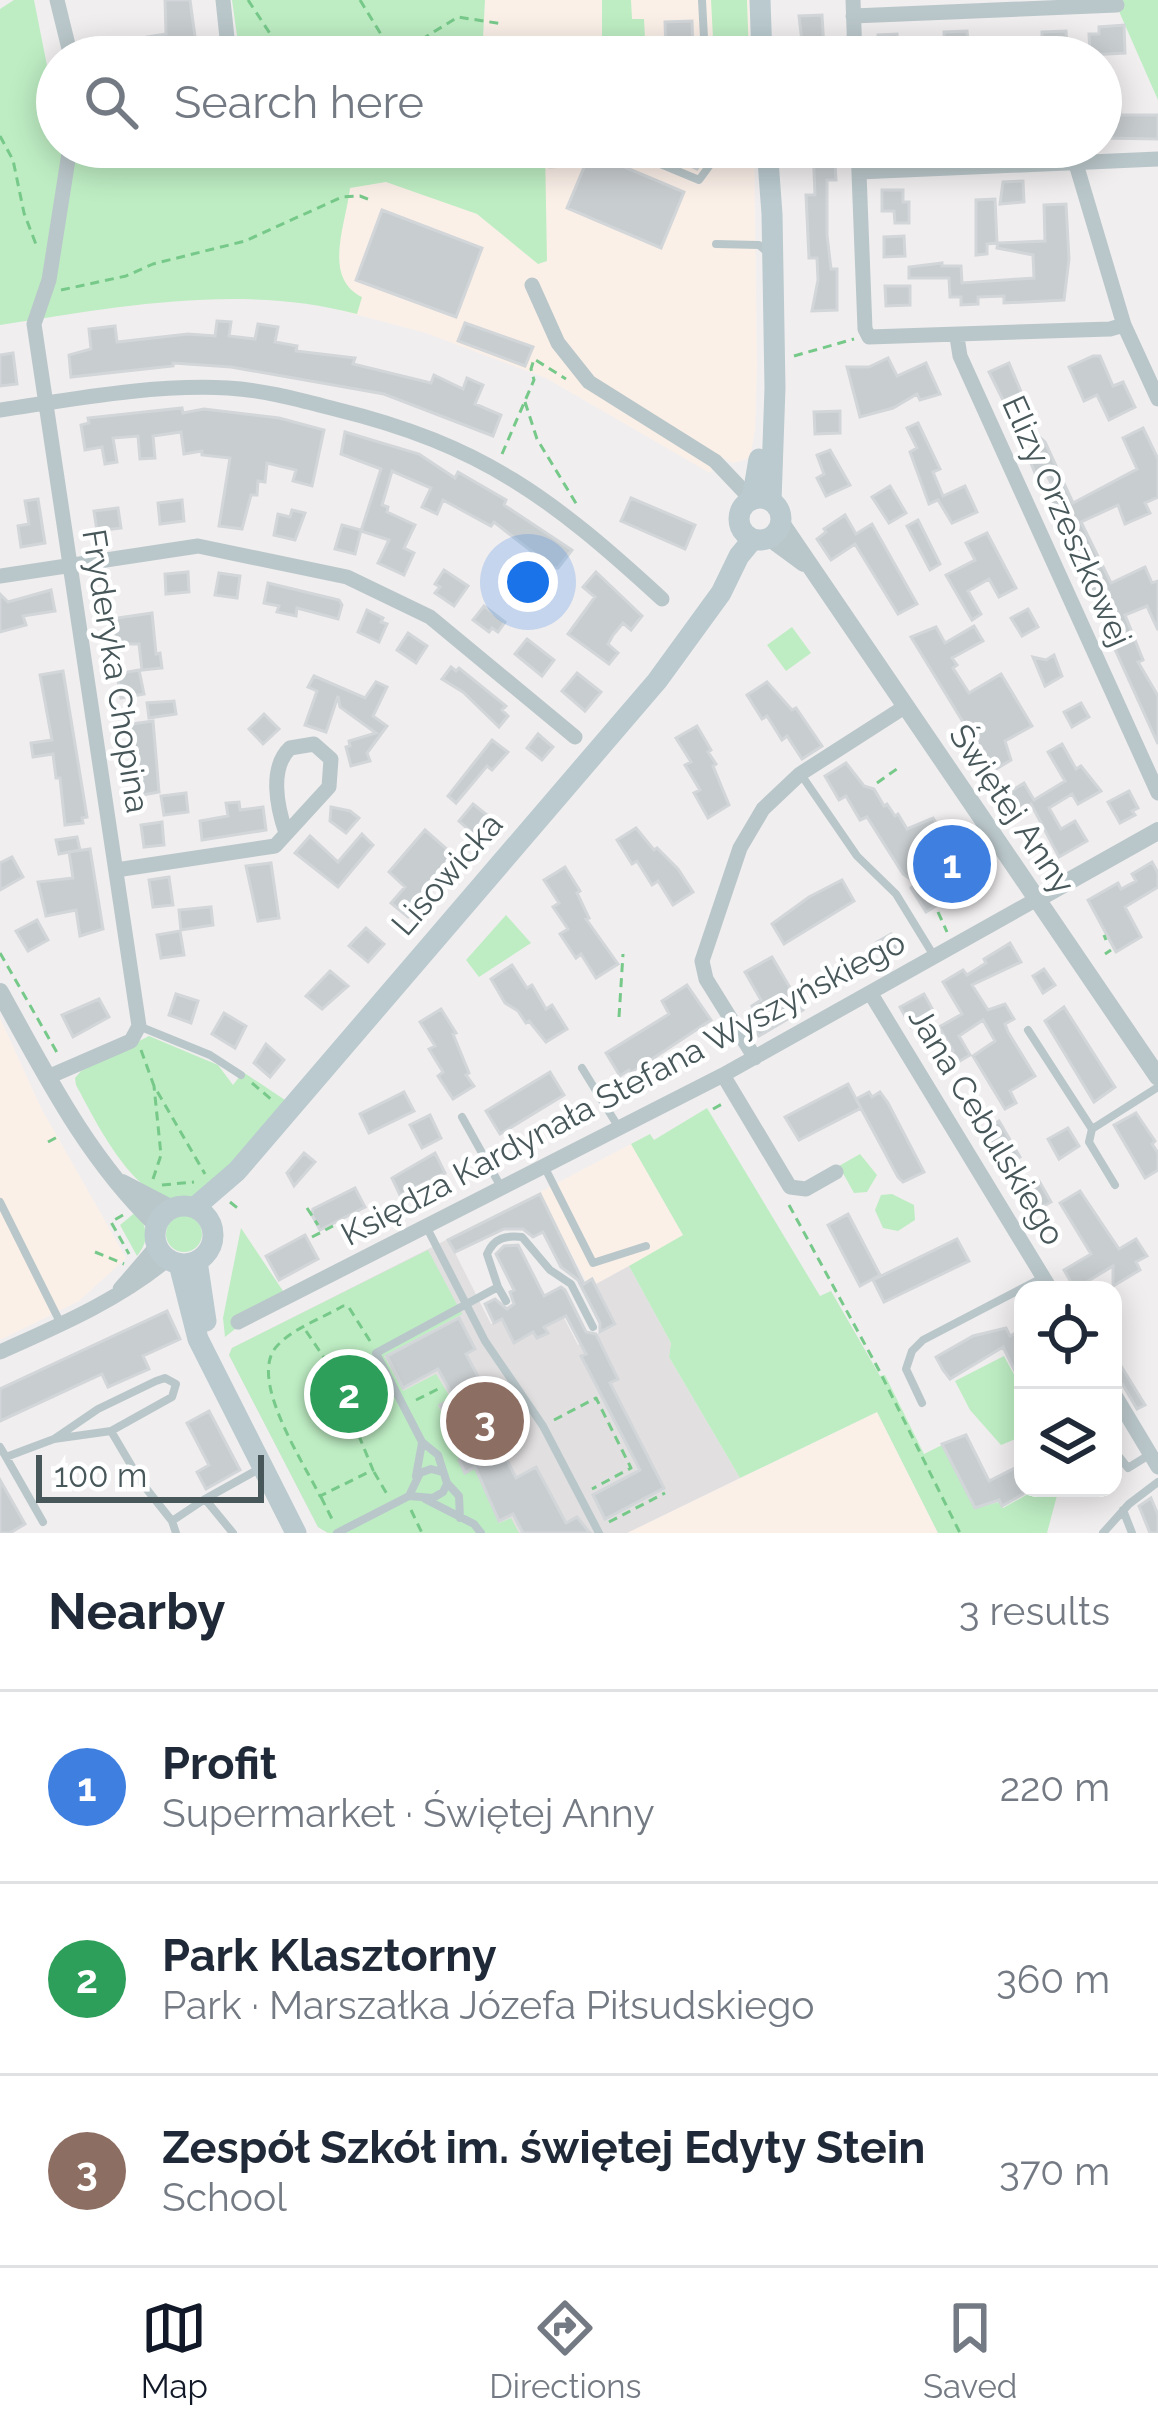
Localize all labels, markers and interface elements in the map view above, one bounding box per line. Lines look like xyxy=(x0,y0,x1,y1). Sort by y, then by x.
search box xyxy=(36,36,1122,168)
icon: search xyxy=(78,69,144,135)
text: Search here xyxy=(174,76,424,129)
street label: Elizy Orzeszkowej xyxy=(994,390,1140,652)
street label: Fryderyka Chopina xyxy=(74,526,158,816)
your location xyxy=(498,552,558,612)
street label: Świętej Anny xyxy=(941,716,1084,901)
street label: Lisowicka xyxy=(383,805,511,943)
pin: 1 xyxy=(913,819,991,909)
street label: Księdza Kardynała Stefana Wyszyńskiego xyxy=(334,922,912,1254)
street label: Jana Cebulskiego xyxy=(901,1000,1073,1252)
map controls xyxy=(1014,1281,1122,1497)
button: locate xyxy=(1014,1281,1122,1389)
pin: 2 xyxy=(310,1349,388,1439)
pin: 3 xyxy=(446,1376,524,1466)
button: layers xyxy=(1014,1389,1122,1497)
scale bar xyxy=(36,1449,264,1502)
text: 100 m xyxy=(54,1456,147,1495)
text: Nearby xyxy=(48,1581,225,1641)
text: 3 results xyxy=(959,1588,1110,1634)
text: Profit xyxy=(162,1737,277,1790)
text: 1 xyxy=(77,1764,97,1810)
text: 220 m xyxy=(1000,1764,1110,1810)
text: Supermarket · Świętej Anny xyxy=(162,1790,655,1836)
text: Park Klasztorny xyxy=(162,1929,497,1982)
text: 2 xyxy=(76,1956,98,2002)
text: 360 m xyxy=(996,1956,1110,2002)
text: Park · Marszałka Józefa Piłsudskiego xyxy=(162,1982,814,2028)
text: Zespół Szkół im. świętej Edyty Stein xyxy=(162,2121,925,2174)
text: 3 xyxy=(76,2148,98,2194)
text: 370 m xyxy=(999,2148,1110,2194)
text: School xyxy=(162,2174,287,2220)
tab: Map xyxy=(141,2295,208,2406)
tab: Directions xyxy=(489,2295,642,2406)
tab: Saved xyxy=(923,2295,1017,2406)

